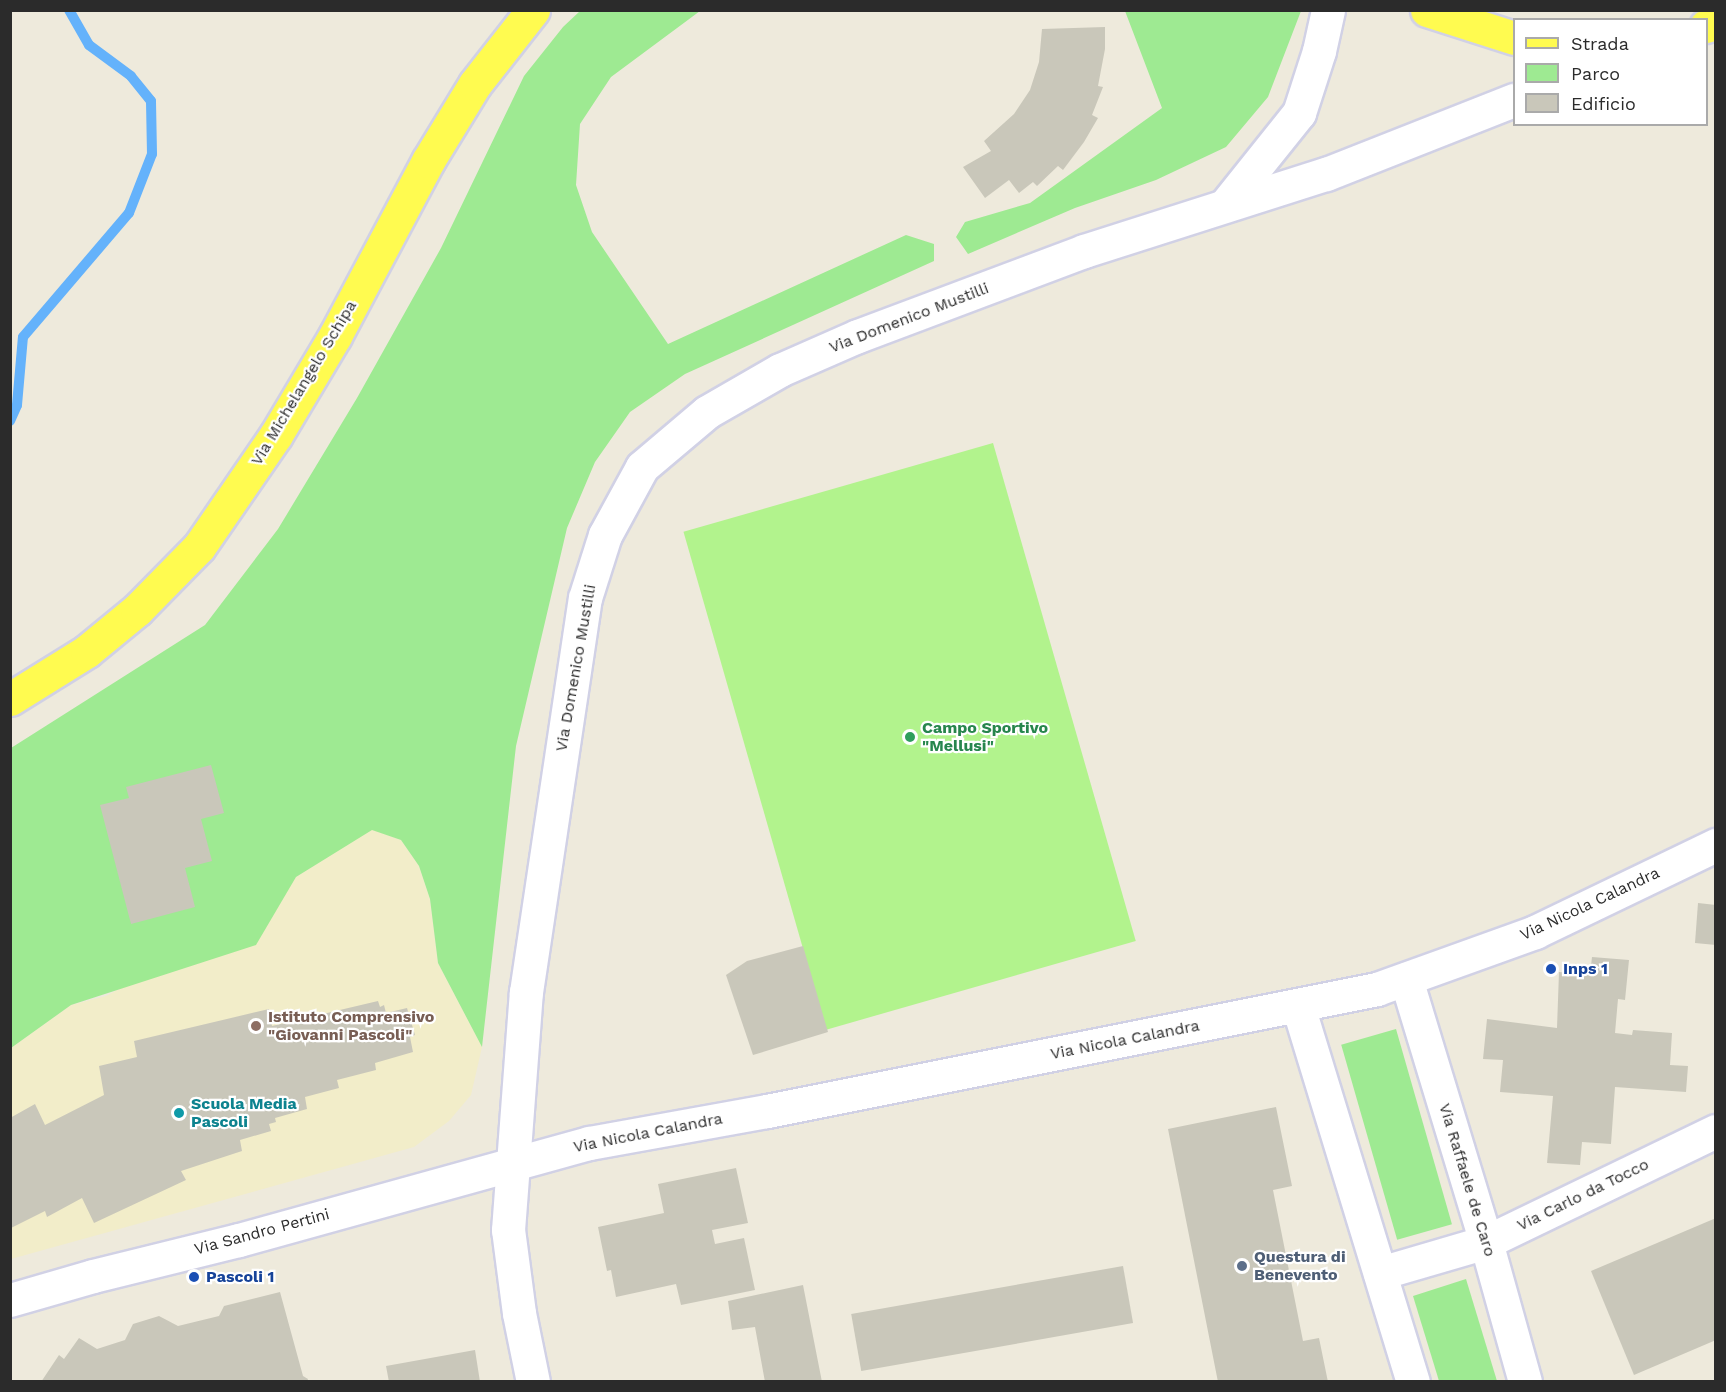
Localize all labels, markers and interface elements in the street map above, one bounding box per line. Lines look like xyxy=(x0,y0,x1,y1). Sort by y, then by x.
legend xyxy=(1513,18,1708,126)
text: Strada xyxy=(1571,33,1629,54)
text: Parco xyxy=(1571,63,1620,84)
text: Edificio xyxy=(1571,93,1636,114)
street label: Via Domenico Mustilli xyxy=(826,279,992,357)
street label: Via Michelangelo Schipa xyxy=(247,297,361,469)
street label: Via Domenico Mustilli xyxy=(552,583,600,753)
place label: Campo Sportivo "Mellusi" xyxy=(922,718,1048,756)
marker: Campo Sportivo "Mellusi" xyxy=(903,730,917,744)
street label: Via Nicola Calandra xyxy=(1517,863,1663,945)
place label: Inps 1 xyxy=(1563,959,1608,979)
marker: Inps 1 xyxy=(1544,962,1558,976)
place label: Istituto Comprensivo "Giovanni Pascoli" xyxy=(268,1007,434,1045)
street label: Via Nicola Calandra xyxy=(1048,1016,1202,1064)
marker: Istituto Comprensivo "Giovanni Pascoli" xyxy=(249,1019,263,1033)
place label: Scuola Media Pascoli xyxy=(191,1094,297,1132)
street label: Via Raffaele de Caro xyxy=(1435,1101,1499,1259)
marker: Scuola Media Pascoli xyxy=(172,1106,186,1120)
street label: Via Nicola Calandra xyxy=(571,1109,725,1157)
street label: Via Carlo da Tocco xyxy=(1514,1155,1652,1235)
street label: Via Sandro Pertini xyxy=(192,1205,332,1259)
place label: Questura di Benevento xyxy=(1254,1247,1346,1285)
marker: Questura di Benevento xyxy=(1235,1259,1249,1273)
place label: Pascoli 1 xyxy=(206,1267,274,1287)
marker: Pascoli 1 xyxy=(187,1270,201,1284)

